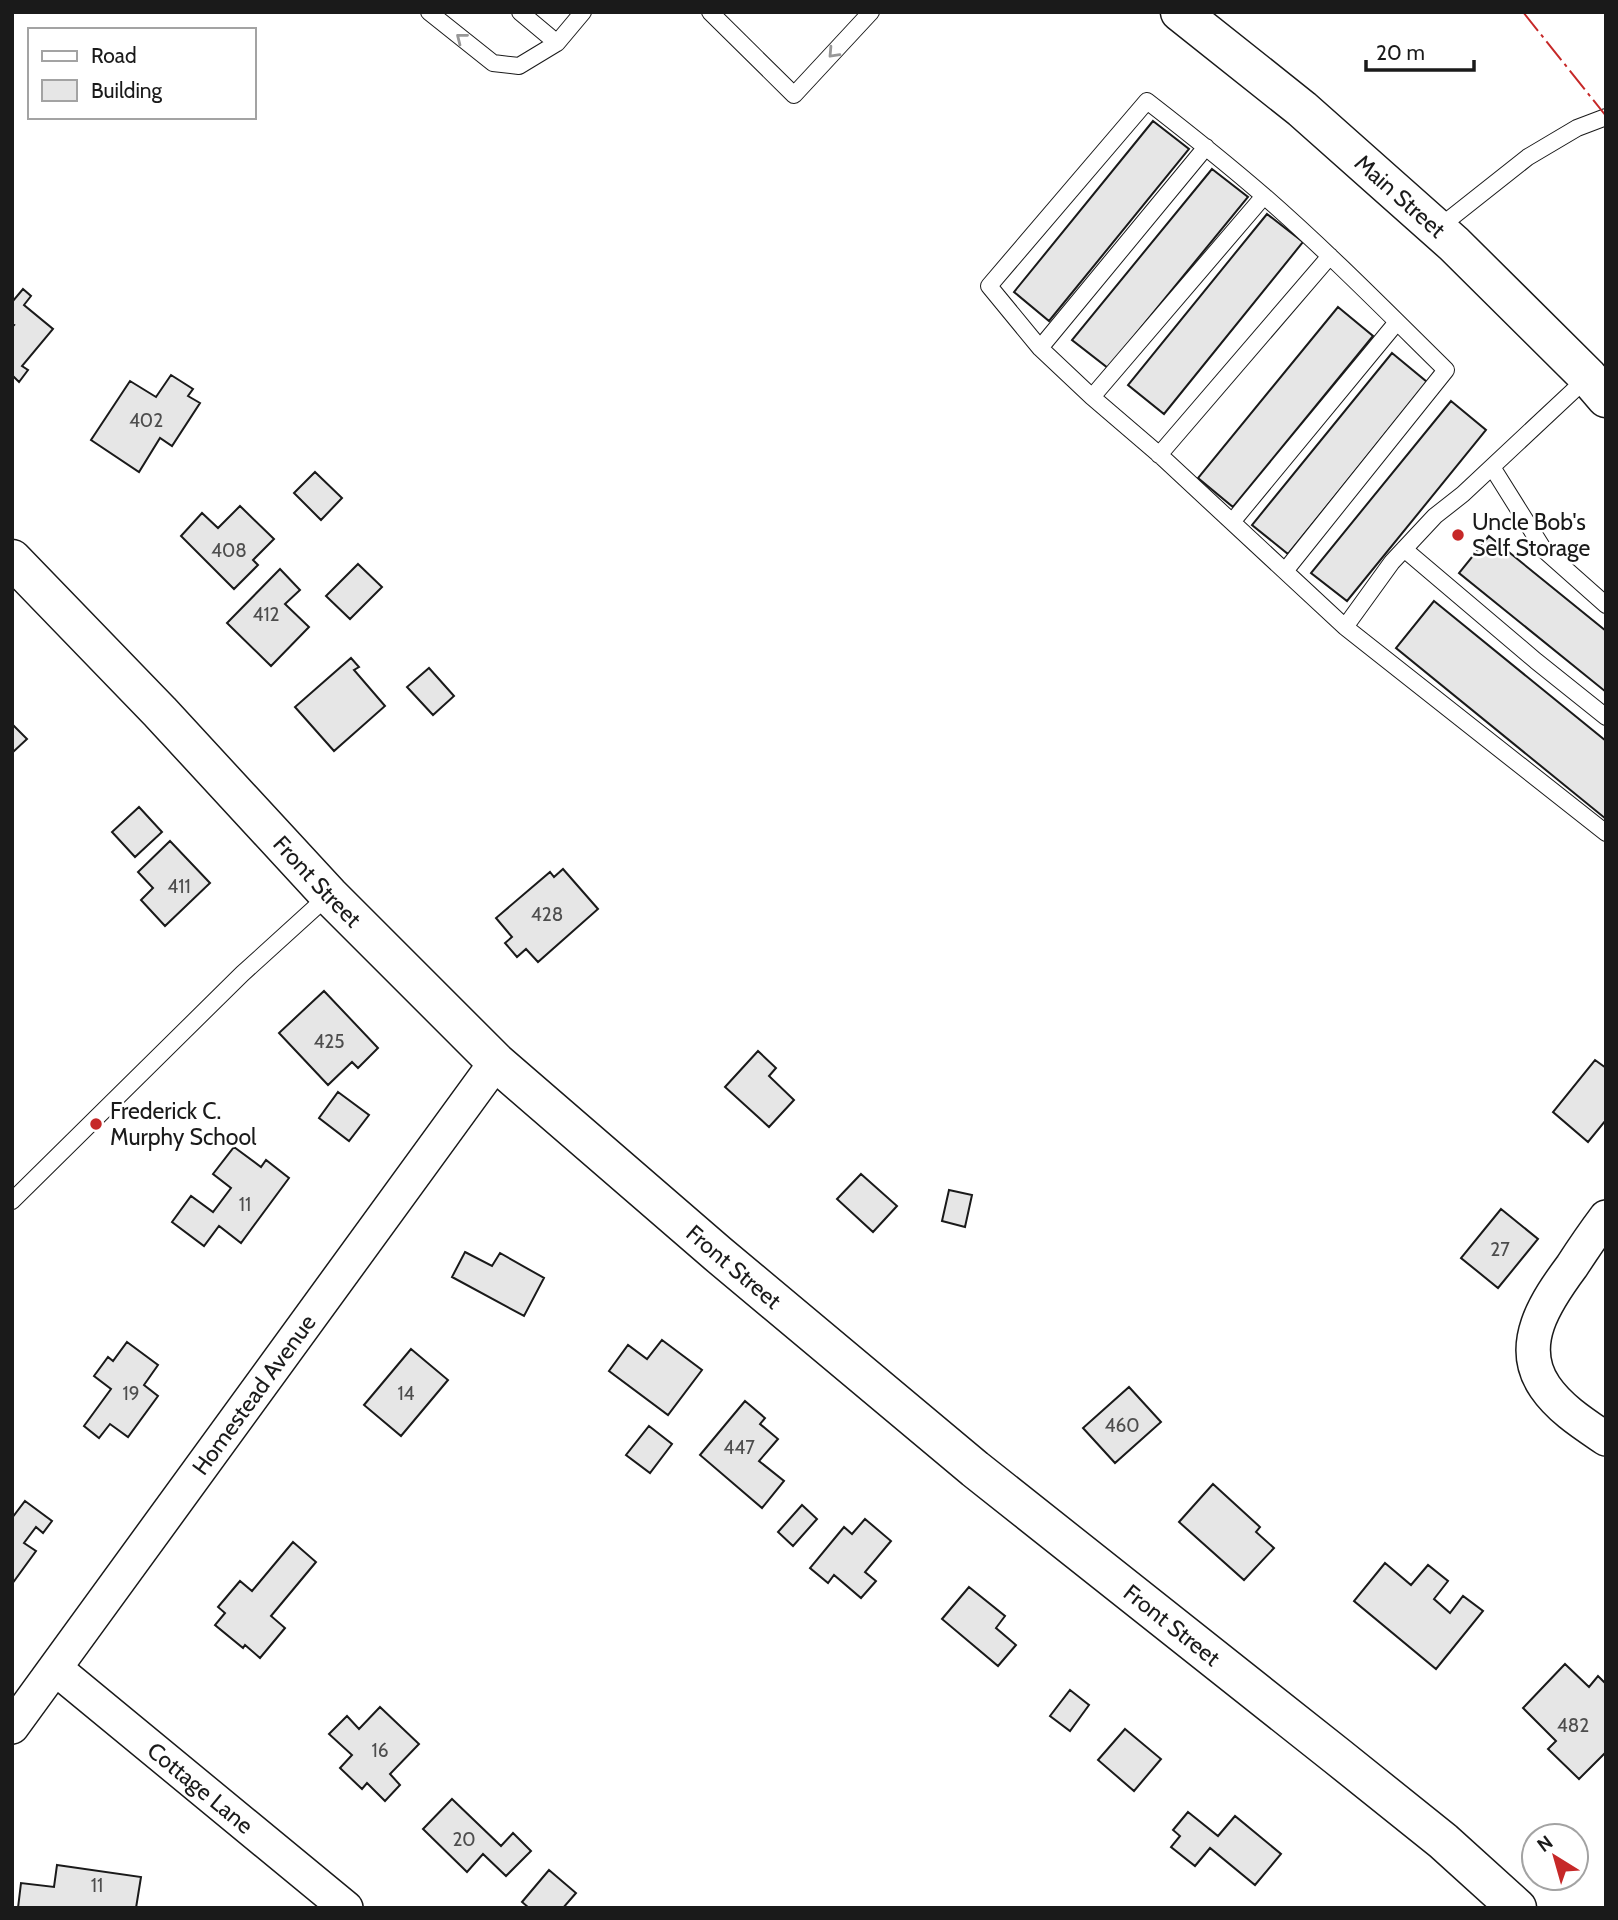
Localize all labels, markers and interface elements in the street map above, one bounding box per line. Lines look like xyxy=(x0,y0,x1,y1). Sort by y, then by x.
legend xyxy=(28,28,256,119)
scale bar xyxy=(1366,28,1474,72)
one-way arrow xyxy=(456,33,468,46)
text: 20 m xyxy=(1376,40,1425,65)
text: Road xyxy=(91,43,137,68)
one-way arrow xyxy=(828,45,841,58)
text: Building xyxy=(91,78,163,103)
street label: Main Street xyxy=(1349,149,1451,244)
house number: 402 xyxy=(129,409,163,432)
place label: Uncle Bob's Self Storage xyxy=(1472,508,1590,562)
marker: Uncle Bob's Self Storage xyxy=(1450,527,1466,543)
house number: 408 xyxy=(211,539,247,562)
house number: 412 xyxy=(252,603,280,626)
street label: Front Street xyxy=(267,830,367,933)
house number: 411 xyxy=(167,875,191,898)
house number: 428 xyxy=(531,903,563,926)
house number: 425 xyxy=(313,1030,345,1053)
place label: Frederick C. Murphy School xyxy=(110,1097,257,1151)
marker: Frederick C. Murphy School xyxy=(88,1116,104,1132)
house number: 11 xyxy=(239,1193,251,1216)
street label: Front Street xyxy=(681,1219,787,1315)
house number: 27 xyxy=(1490,1238,1510,1261)
street label: Homestead Avenue xyxy=(186,1309,322,1480)
house number: 19 xyxy=(123,1382,140,1405)
house number: 14 xyxy=(397,1382,415,1405)
house number: 460 xyxy=(1104,1414,1140,1437)
house number: 447 xyxy=(723,1436,755,1459)
street label: Front Street xyxy=(1118,1578,1226,1672)
house number: 482 xyxy=(1557,1714,1589,1737)
street label: Cottage Lane xyxy=(142,1736,259,1840)
house number: 16 xyxy=(372,1739,389,1762)
north arrow xyxy=(1520,1822,1590,1892)
house number: 20 xyxy=(452,1828,476,1851)
text: N xyxy=(1533,1831,1557,1857)
house number: 11 xyxy=(91,1874,103,1897)

